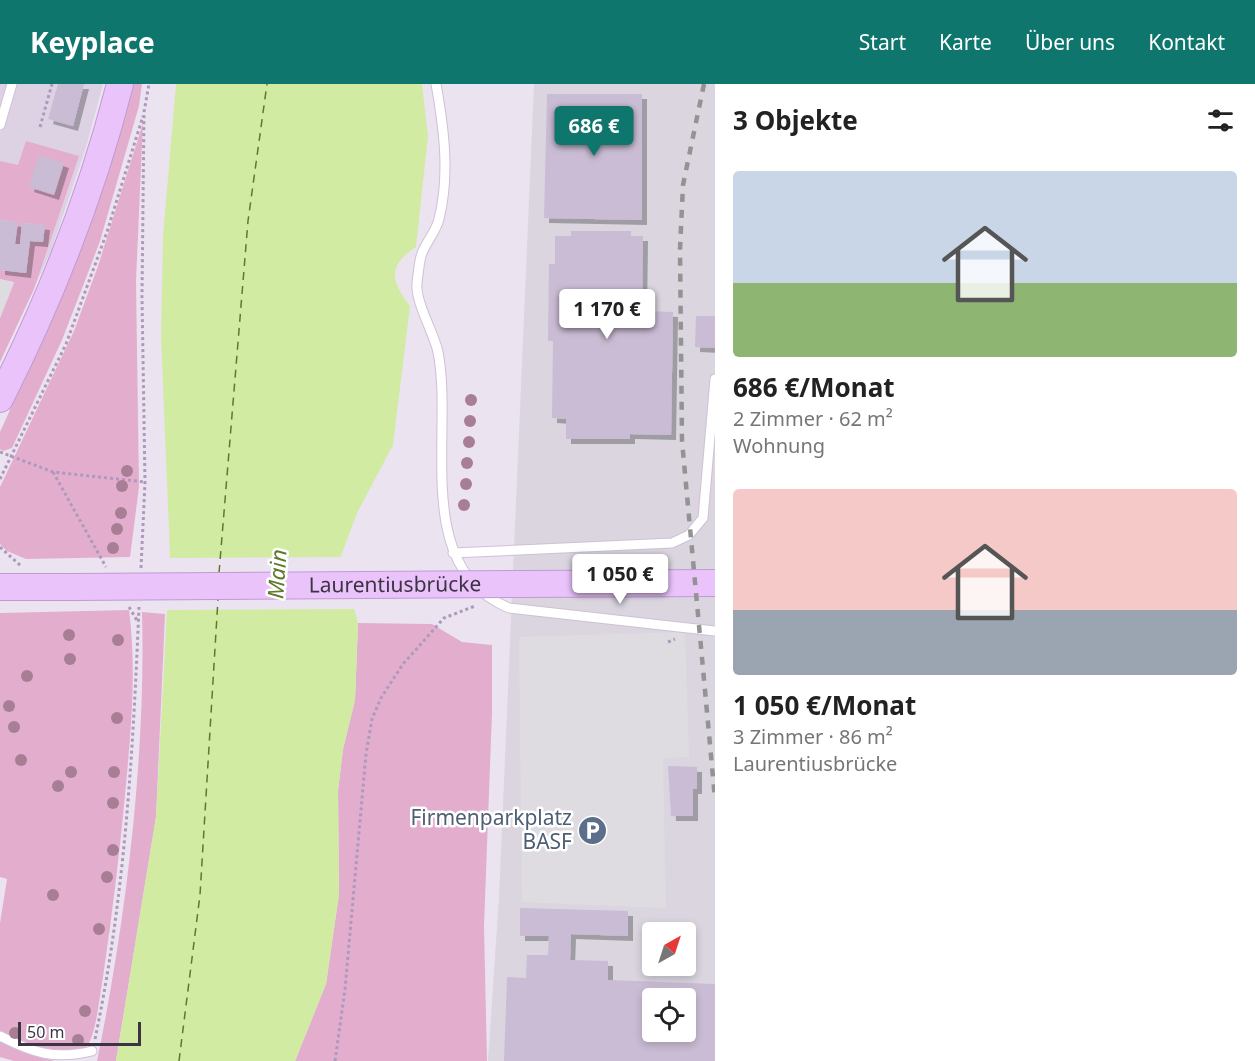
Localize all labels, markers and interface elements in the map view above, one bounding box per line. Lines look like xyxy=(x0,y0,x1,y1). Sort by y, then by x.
text: Keyplace xyxy=(30,23,155,61)
text: Start xyxy=(859,28,906,56)
text: Karte xyxy=(939,28,992,56)
text: Über uns xyxy=(1025,28,1115,56)
text: Kontakt xyxy=(1148,28,1225,56)
text: 3 Objekte xyxy=(733,102,858,138)
icon: filters xyxy=(1204,104,1237,137)
pin: 686 € xyxy=(552,106,636,157)
text: 686 € xyxy=(569,112,619,139)
icon: home xyxy=(931,210,1039,318)
pin: 1 170 € xyxy=(552,289,662,340)
text: 1 170 € xyxy=(573,295,641,322)
text: 686 €/Monat xyxy=(733,369,895,405)
text: 2 Zimmer · 62 m² xyxy=(733,405,893,432)
text: Wohnung xyxy=(733,432,825,459)
icon: home xyxy=(931,528,1039,636)
water label: Main xyxy=(259,548,293,600)
pin: 1 050 € xyxy=(565,554,675,605)
text: 1 050 € xyxy=(586,560,654,587)
street label: Laurentiusbrücke xyxy=(309,569,481,598)
text: 1 050 €/Monat xyxy=(733,687,916,723)
text: 3 Zimmer · 86 m² xyxy=(733,723,893,750)
text: Laurentiusbrücke xyxy=(733,750,897,777)
place label: Firmenparkplatz BASF xyxy=(410,803,572,855)
parking icon: Firmenparkplatz BASF xyxy=(577,814,609,846)
north arrow xyxy=(642,922,696,976)
map controls xyxy=(642,922,696,1042)
button: locate xyxy=(642,988,696,1042)
scale bar xyxy=(18,1019,141,1046)
text: 50 m xyxy=(27,1021,64,1043)

